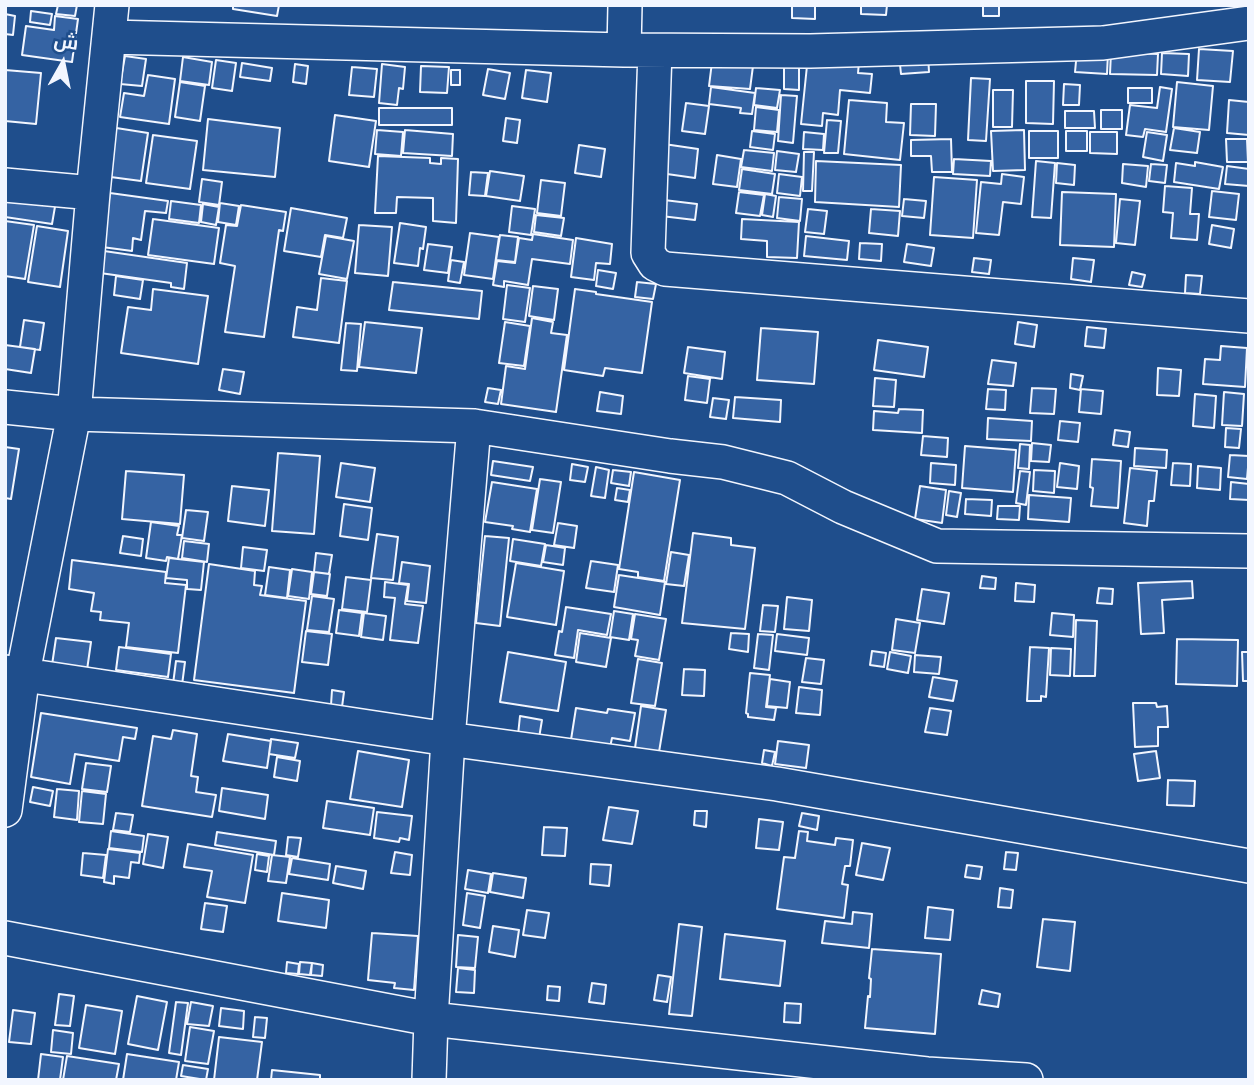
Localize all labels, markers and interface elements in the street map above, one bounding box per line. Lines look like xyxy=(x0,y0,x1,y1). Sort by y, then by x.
north arrow xyxy=(28,28,98,98)
text: ش xyxy=(53,28,80,55)

